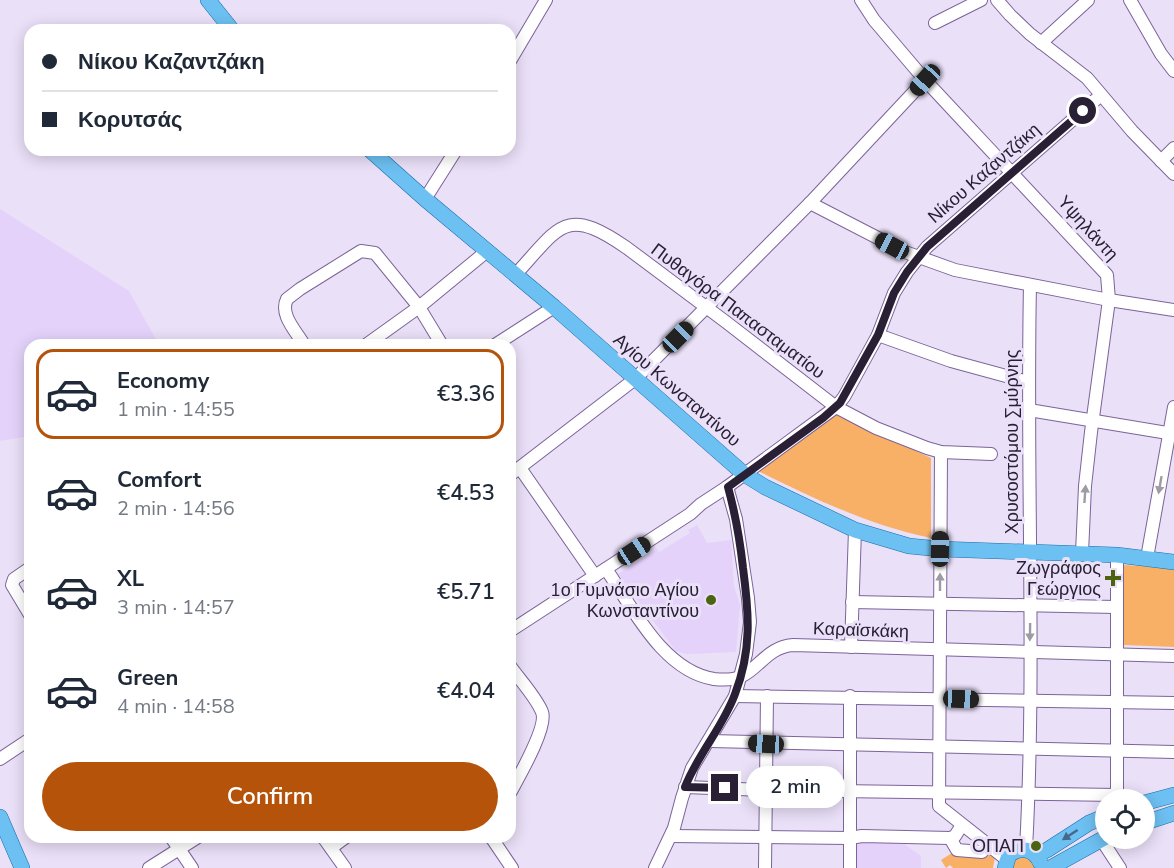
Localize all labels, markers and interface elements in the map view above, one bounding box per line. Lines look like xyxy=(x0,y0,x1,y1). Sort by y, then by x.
text: Νίκου Καζαντζάκη xyxy=(78,47,265,77)
car xyxy=(906,61,944,99)
route start xyxy=(1069,97,1096,124)
text: Κορυτσάς xyxy=(78,105,182,135)
street label: Νίκου Καζαντζάκη xyxy=(923,117,1045,229)
street label: Υψηλάντη xyxy=(1052,190,1124,266)
car xyxy=(872,230,912,262)
street label: Πυθαγόρα Παπασταματίου xyxy=(646,238,830,384)
car xyxy=(659,318,697,356)
street label: Αγίου Κωνσταντίνου xyxy=(608,328,746,452)
street label: Χρυσοστόμου Σμύρνης xyxy=(1000,349,1024,534)
text: Economy xyxy=(117,366,209,396)
icon: car xyxy=(45,367,99,421)
text: €3.36 xyxy=(437,379,495,409)
text: 1 min · 14:55 xyxy=(117,396,235,423)
text: Comfort xyxy=(117,465,201,495)
icon: car xyxy=(45,466,99,520)
one-way arrow xyxy=(1155,476,1164,495)
text: €4.53 xyxy=(437,478,495,508)
one-way arrow xyxy=(1080,485,1090,504)
text: 2 min · 14:56 xyxy=(117,495,235,522)
car xyxy=(931,531,949,567)
car xyxy=(614,534,654,568)
place label: Ζωγράφος Γεώργιος xyxy=(1016,556,1101,601)
text: XL xyxy=(117,564,144,594)
icon: car xyxy=(45,565,99,619)
marker: Ζωγράφος Γεώργιος xyxy=(1106,571,1120,585)
one-way arrow xyxy=(935,573,945,592)
text: €5.71 xyxy=(437,577,495,607)
place label: 1ο Γυμνάσιο Αγίου Κωνσταντίνου xyxy=(550,578,699,623)
marker: 1ο Γυμνάσιο Αγίου Κωνσταντίνου xyxy=(704,593,718,607)
text: 3 min · 14:57 xyxy=(117,594,235,621)
street label: Καραϊσκάκη xyxy=(813,616,909,644)
one-way arrow xyxy=(1025,622,1035,641)
text: Green xyxy=(117,663,178,693)
icon: car xyxy=(45,664,99,718)
text: €4.04 xyxy=(437,676,495,706)
car xyxy=(943,689,979,709)
text: 4 min · 14:58 xyxy=(117,693,235,720)
car xyxy=(748,734,784,754)
button: Confirm xyxy=(42,762,498,831)
callout: 2 min xyxy=(746,767,845,809)
text: 2 min xyxy=(770,773,821,800)
route end xyxy=(711,774,738,801)
map controls xyxy=(1095,789,1155,849)
button: locate xyxy=(1095,789,1155,849)
one-way arrow xyxy=(1062,829,1078,840)
place label: ΟΠΑΠ xyxy=(972,834,1024,858)
marker: ΟΠΑΠ xyxy=(1029,839,1043,853)

